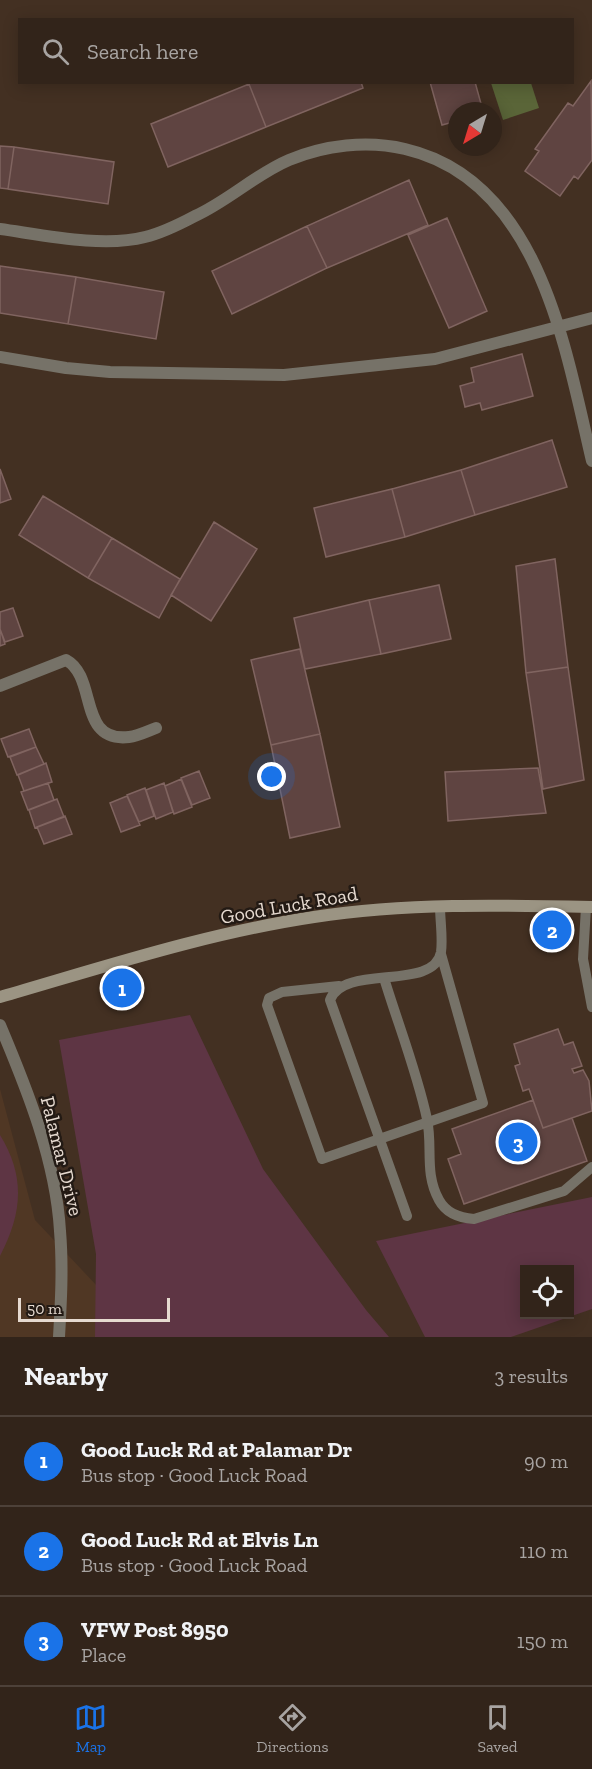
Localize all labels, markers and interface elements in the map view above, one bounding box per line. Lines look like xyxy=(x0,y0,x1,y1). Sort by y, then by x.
search box xyxy=(18,18,574,84)
icon: search xyxy=(39,35,72,68)
text: Search here xyxy=(87,38,198,65)
north arrow xyxy=(448,102,502,156)
your location xyxy=(257,762,286,791)
street label: Good Luck Road xyxy=(218,881,360,929)
pin: 2 xyxy=(532,908,572,952)
pin: 1 xyxy=(102,966,142,1010)
street label: Palamar Drive xyxy=(36,1094,88,1218)
pin: 3 xyxy=(498,1120,538,1164)
map controls xyxy=(520,1265,574,1319)
button: locate xyxy=(520,1265,574,1319)
scale bar xyxy=(18,1295,170,1322)
text: 50 m xyxy=(27,1299,62,1318)
text: Nearby xyxy=(24,1360,108,1392)
text: 3 results xyxy=(494,1364,568,1388)
text: Good Luck Rd at Palamar Dr xyxy=(81,1436,352,1463)
text: 1 xyxy=(39,1449,48,1473)
text: 90 m xyxy=(524,1449,568,1473)
text: Bus stop · Good Luck Road xyxy=(81,1463,308,1487)
text: Good Luck Rd at Elvis Ln xyxy=(81,1526,319,1553)
text: 2 xyxy=(38,1539,49,1563)
text: 110 m xyxy=(519,1539,568,1563)
text: Bus stop · Good Luck Road xyxy=(81,1553,308,1577)
text: VFW Post 8950 xyxy=(81,1616,229,1643)
text: 3 xyxy=(38,1629,49,1653)
text: 150 m xyxy=(517,1629,568,1653)
text: Place xyxy=(81,1643,126,1667)
tab: Map xyxy=(74,1701,107,1756)
tab: Directions xyxy=(256,1701,329,1756)
tab: Saved xyxy=(477,1701,518,1756)

